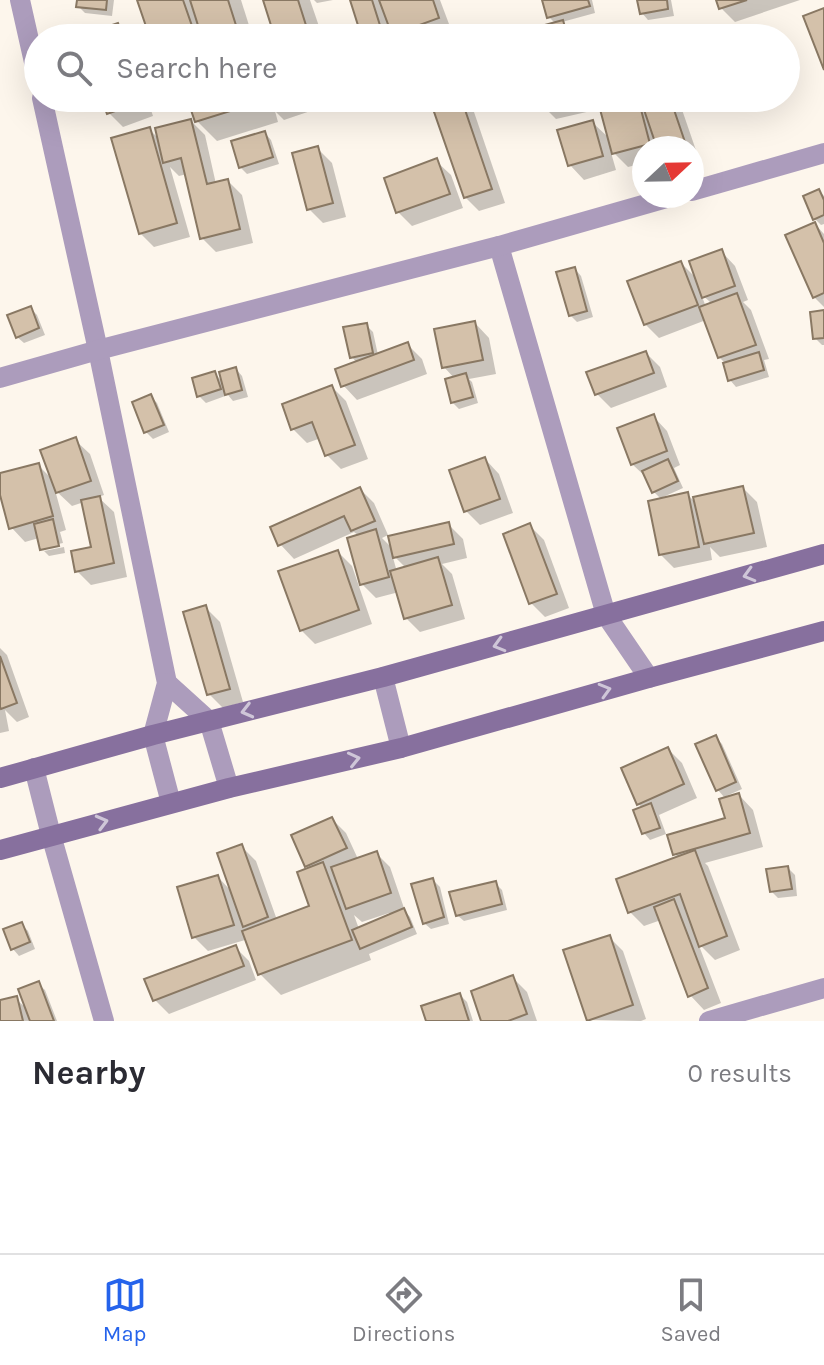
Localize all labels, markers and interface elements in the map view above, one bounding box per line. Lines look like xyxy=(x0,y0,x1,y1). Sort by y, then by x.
search box xyxy=(24,24,800,112)
icon: search xyxy=(52,46,96,90)
text: Search here xyxy=(116,50,277,86)
north arrow xyxy=(632,136,704,208)
one-way arrow xyxy=(742,565,756,582)
one-way arrow xyxy=(492,636,506,652)
one-way arrow xyxy=(598,683,611,699)
one-way arrow xyxy=(241,702,255,719)
one-way arrow xyxy=(347,751,361,768)
one-way arrow xyxy=(95,814,109,831)
text: Nearby xyxy=(32,1053,146,1093)
text: 0 results xyxy=(688,1058,792,1089)
tab: Map xyxy=(103,1273,147,1347)
tab: Directions xyxy=(352,1273,455,1347)
tab: Saved xyxy=(661,1273,721,1347)

